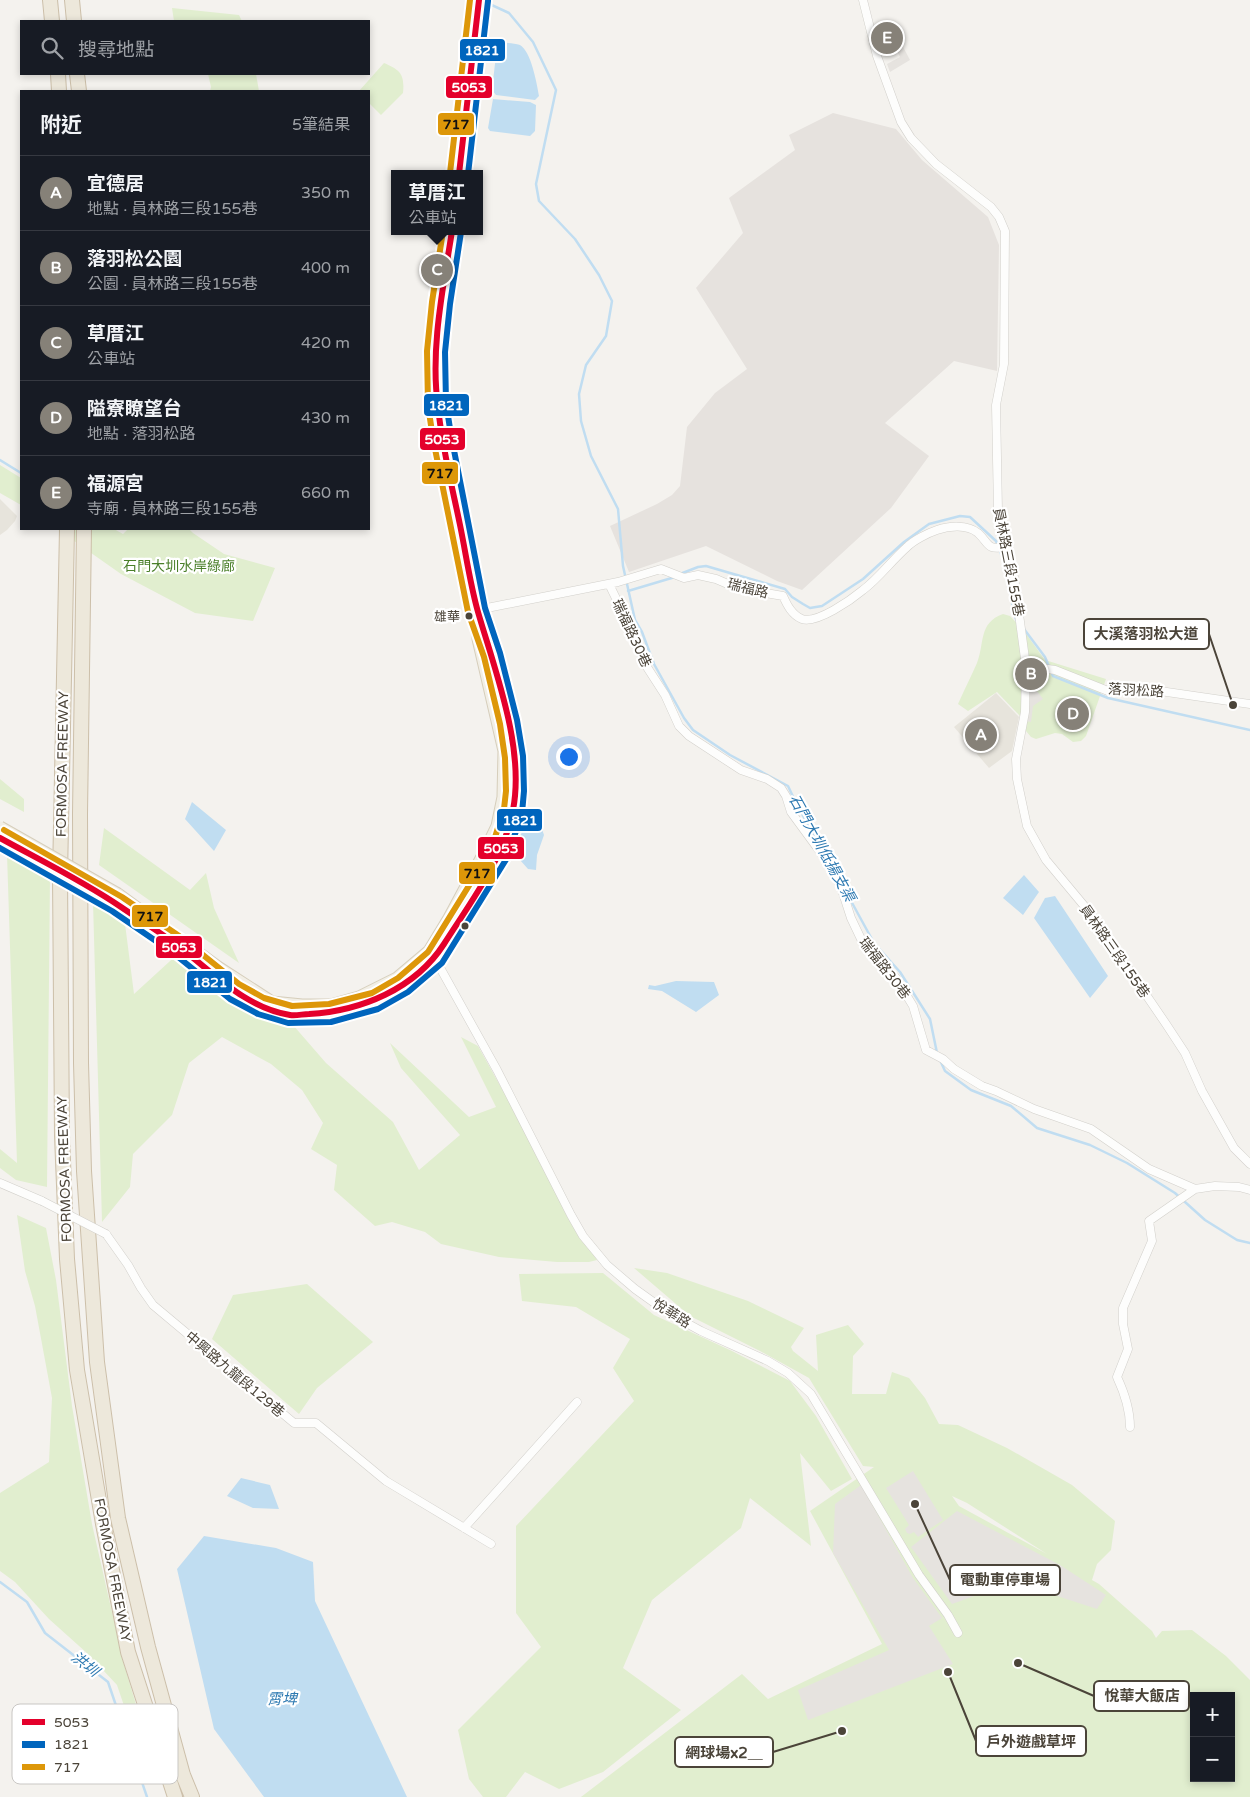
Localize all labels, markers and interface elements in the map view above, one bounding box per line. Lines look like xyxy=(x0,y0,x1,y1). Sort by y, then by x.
pin: E xyxy=(871,19,903,57)
search box xyxy=(20,20,370,75)
icon: search xyxy=(38,34,66,62)
line badge: 1821 xyxy=(459,38,506,62)
text: 搜尋地點 xyxy=(78,39,154,61)
text: 1821 xyxy=(464,42,500,59)
line badge: 5053 xyxy=(445,75,493,99)
text: 5053 xyxy=(451,79,487,96)
line badge: 717 xyxy=(437,112,475,136)
text: 附近 xyxy=(40,113,82,138)
text: 5筆結果 xyxy=(292,115,350,135)
text: 717 xyxy=(443,116,469,133)
popup xyxy=(391,170,483,235)
text: 宜德居 xyxy=(87,173,144,195)
text: 草厝江 xyxy=(408,182,466,204)
text: A xyxy=(50,183,62,203)
text: 350 m xyxy=(301,183,350,203)
text: 地點 · 員林路三段155巷 xyxy=(87,199,258,219)
text: 公車站 xyxy=(408,208,457,228)
text: 落羽松公園 xyxy=(87,248,182,270)
pin: C xyxy=(421,251,453,289)
text: B xyxy=(50,258,62,278)
text: 400 m xyxy=(301,258,350,278)
text: 公園 · 員林路三段155巷 xyxy=(87,274,258,294)
text: 草厝江 xyxy=(87,323,144,345)
text: C xyxy=(50,333,62,353)
text: 420 m xyxy=(301,333,350,353)
text: 公車站 xyxy=(87,349,135,369)
line badge: 1821 xyxy=(423,393,470,417)
text: 1821 xyxy=(428,397,464,414)
text: 隘寮瞭望台 xyxy=(87,398,182,420)
text: D xyxy=(50,408,62,428)
text: 430 m xyxy=(301,408,350,428)
text: 地點 · 落羽松路 xyxy=(87,424,195,444)
line badge: 5053 xyxy=(419,427,466,451)
text: 5053 xyxy=(424,431,460,448)
line badge: 717 xyxy=(421,461,459,485)
text: 717 xyxy=(427,465,453,482)
text: 福源宮 xyxy=(87,473,144,495)
text: E xyxy=(51,483,61,503)
text: 660 m xyxy=(301,483,350,503)
text: 寺廟 · 員林路三段155巷 xyxy=(87,499,258,519)
street label: 員林路三段155巷 xyxy=(990,506,1027,618)
park label: 石門大圳水岸綠廊 xyxy=(123,558,235,575)
street label: 瑞福路 xyxy=(725,575,770,602)
street label: 瑞福路30巷 xyxy=(608,596,655,670)
place label: 雄華 xyxy=(434,609,460,625)
marker: 雄華 xyxy=(464,611,474,621)
callout: 大溪落羽松大道 xyxy=(1084,619,1209,649)
text: 大溪落羽松大道 xyxy=(1093,625,1199,643)
pin: B xyxy=(1015,655,1047,693)
street label: 落羽松路 xyxy=(1108,681,1164,700)
street label: FORMOSA FREEWAY xyxy=(53,691,72,837)
pin: D xyxy=(1057,695,1089,733)
pin: A xyxy=(965,716,997,754)
your location xyxy=(556,744,582,770)
water label: 石門大圳低揚支渠 xyxy=(785,791,860,907)
line badge: 1821 xyxy=(496,808,543,832)
text: 1821 xyxy=(502,812,538,829)
line badge: 5053 xyxy=(477,836,525,860)
text: 5053 xyxy=(483,840,519,857)
line badge: 717 xyxy=(458,861,496,885)
text: 717 xyxy=(464,865,490,882)
street label: 員林路三段155巷 xyxy=(1076,901,1153,1001)
line badge: 717 xyxy=(131,904,169,928)
text: 717 xyxy=(137,908,163,925)
unlabelled marker xyxy=(460,921,470,931)
street label: 瑞福路30巷 xyxy=(855,934,914,1003)
line badge: 5053 xyxy=(155,935,203,959)
text: 5053 xyxy=(161,939,197,956)
line badge: 1821 xyxy=(186,970,233,994)
text: 1821 xyxy=(192,974,228,991)
street label: FORMOSA FREEWAY xyxy=(53,1096,76,1242)
street label: 悅華路 xyxy=(649,1295,694,1332)
street label: 中興路九龍段129巷 xyxy=(182,1328,288,1421)
street label: FORMOSA FREEWAY xyxy=(90,1497,135,1644)
callout: 電動車停車場 xyxy=(950,1565,1060,1595)
text: 電動車停車場 xyxy=(960,1571,1050,1589)
water label: 洪圳 xyxy=(68,1648,104,1682)
callout: 悅華大飯店 xyxy=(1094,1681,1189,1711)
text: 悅華大飯店 xyxy=(1104,1687,1180,1705)
water label: 霄埤 xyxy=(267,1690,299,1708)
map controls xyxy=(1190,1692,1235,1782)
button: + xyxy=(1190,1692,1235,1737)
legend xyxy=(12,1704,178,1784)
text: 5053 xyxy=(54,1714,89,1731)
callout: 戶外遊戲草坪 xyxy=(976,1726,1086,1756)
text: 戶外遊戲草坪 xyxy=(986,1733,1076,1751)
text: 1821 xyxy=(54,1736,89,1753)
callout: 網球場x2＿ xyxy=(675,1737,773,1767)
button: − xyxy=(1190,1737,1235,1782)
text: 網球場x2＿ xyxy=(685,1744,763,1762)
text: 717 xyxy=(54,1759,80,1776)

